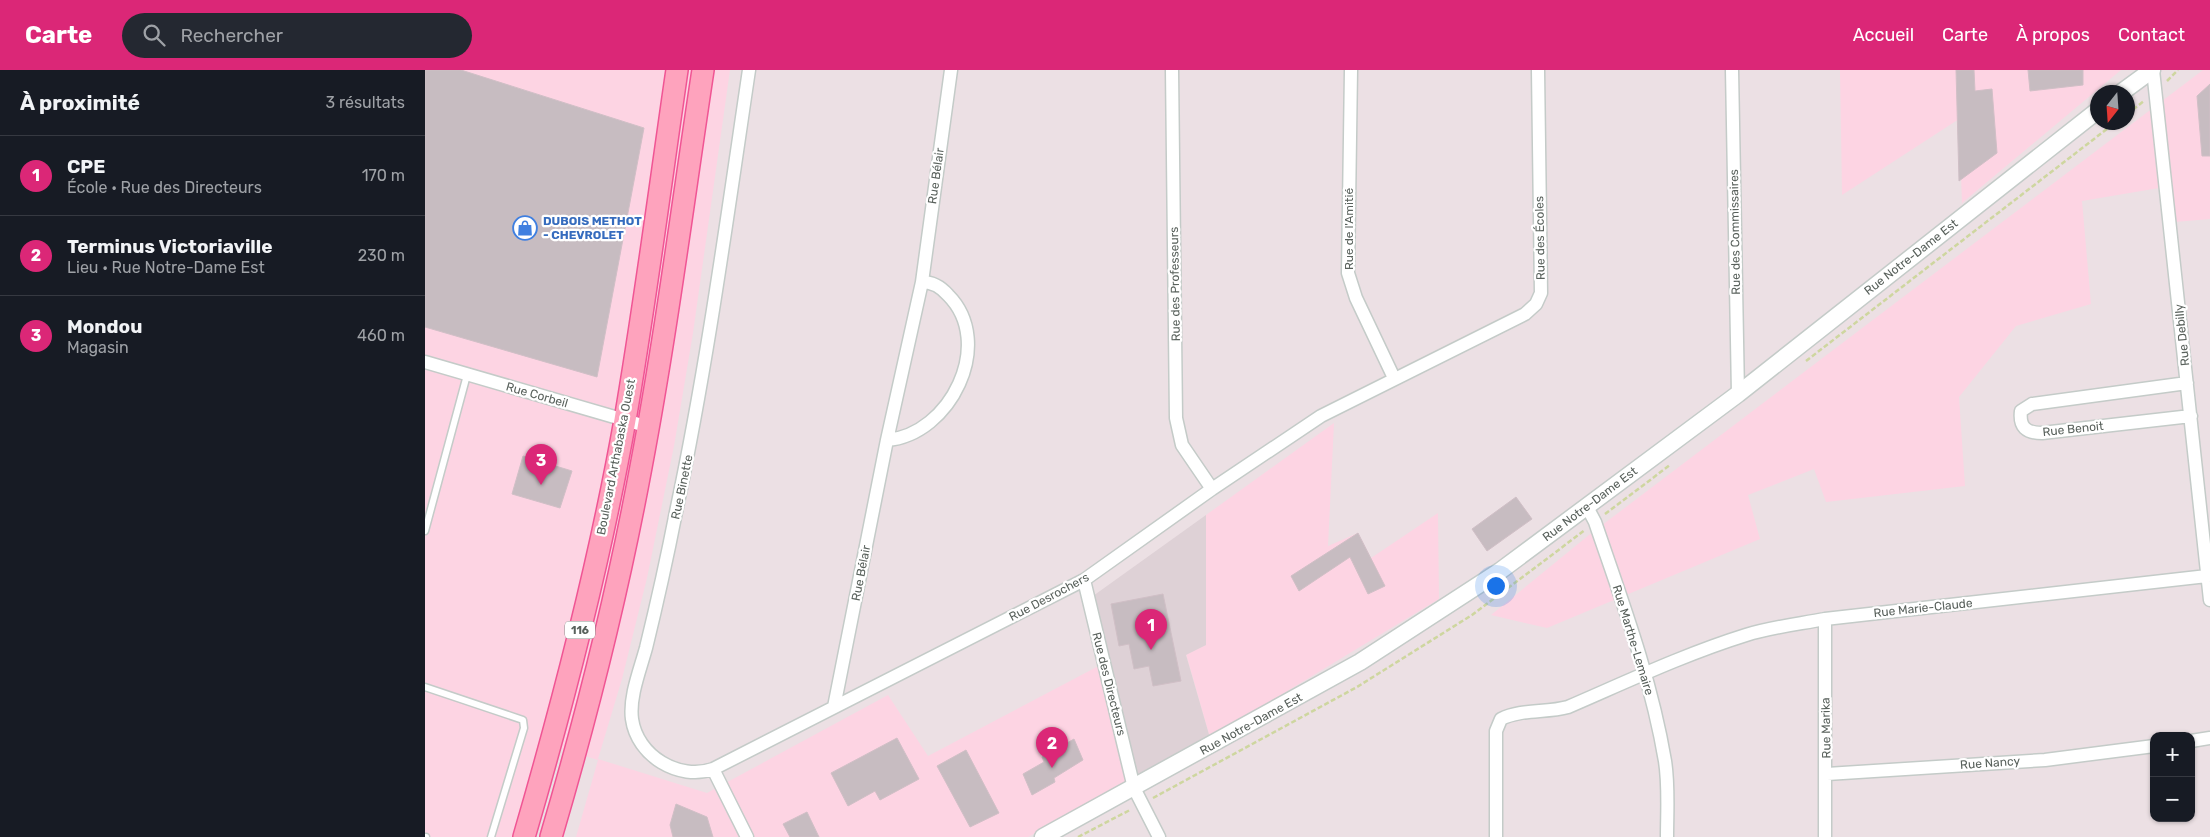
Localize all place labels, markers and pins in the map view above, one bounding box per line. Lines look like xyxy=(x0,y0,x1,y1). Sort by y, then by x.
place label: DUBOIS METHOT - CHEVROLET xyxy=(543,214,642,242)
shop icon: DUBOIS METHOT - CHEVROLET xyxy=(512,215,538,241)
pin: 3 xyxy=(525,444,557,485)
pin: 1 xyxy=(1135,609,1167,650)
pin: 2 xyxy=(1036,727,1068,768)

